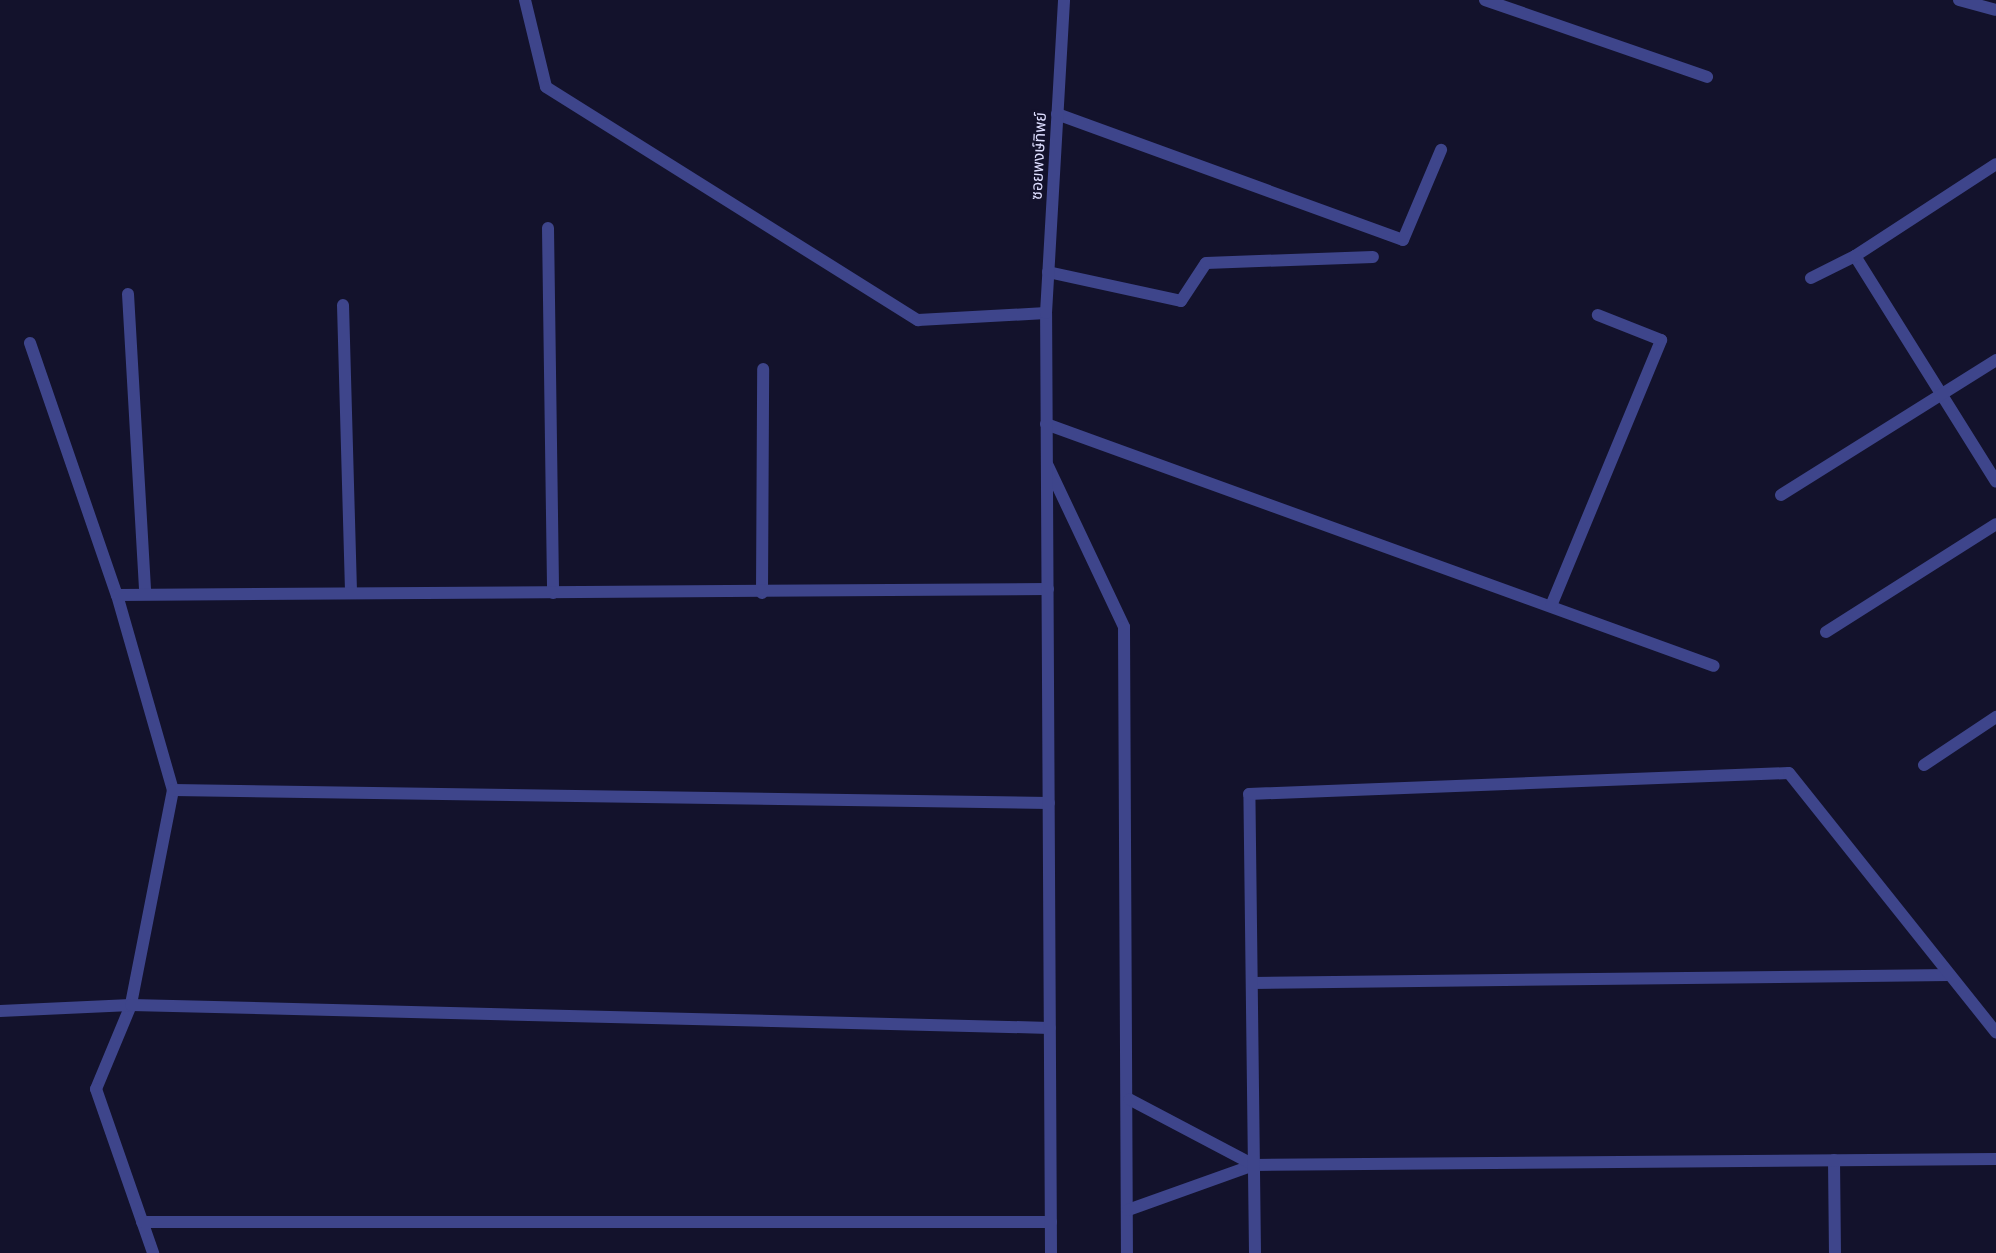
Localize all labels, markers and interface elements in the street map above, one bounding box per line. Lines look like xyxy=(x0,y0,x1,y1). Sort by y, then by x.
street label: ซอยพงษ์ทิพย์ xyxy=(1026,112,1050,200)

